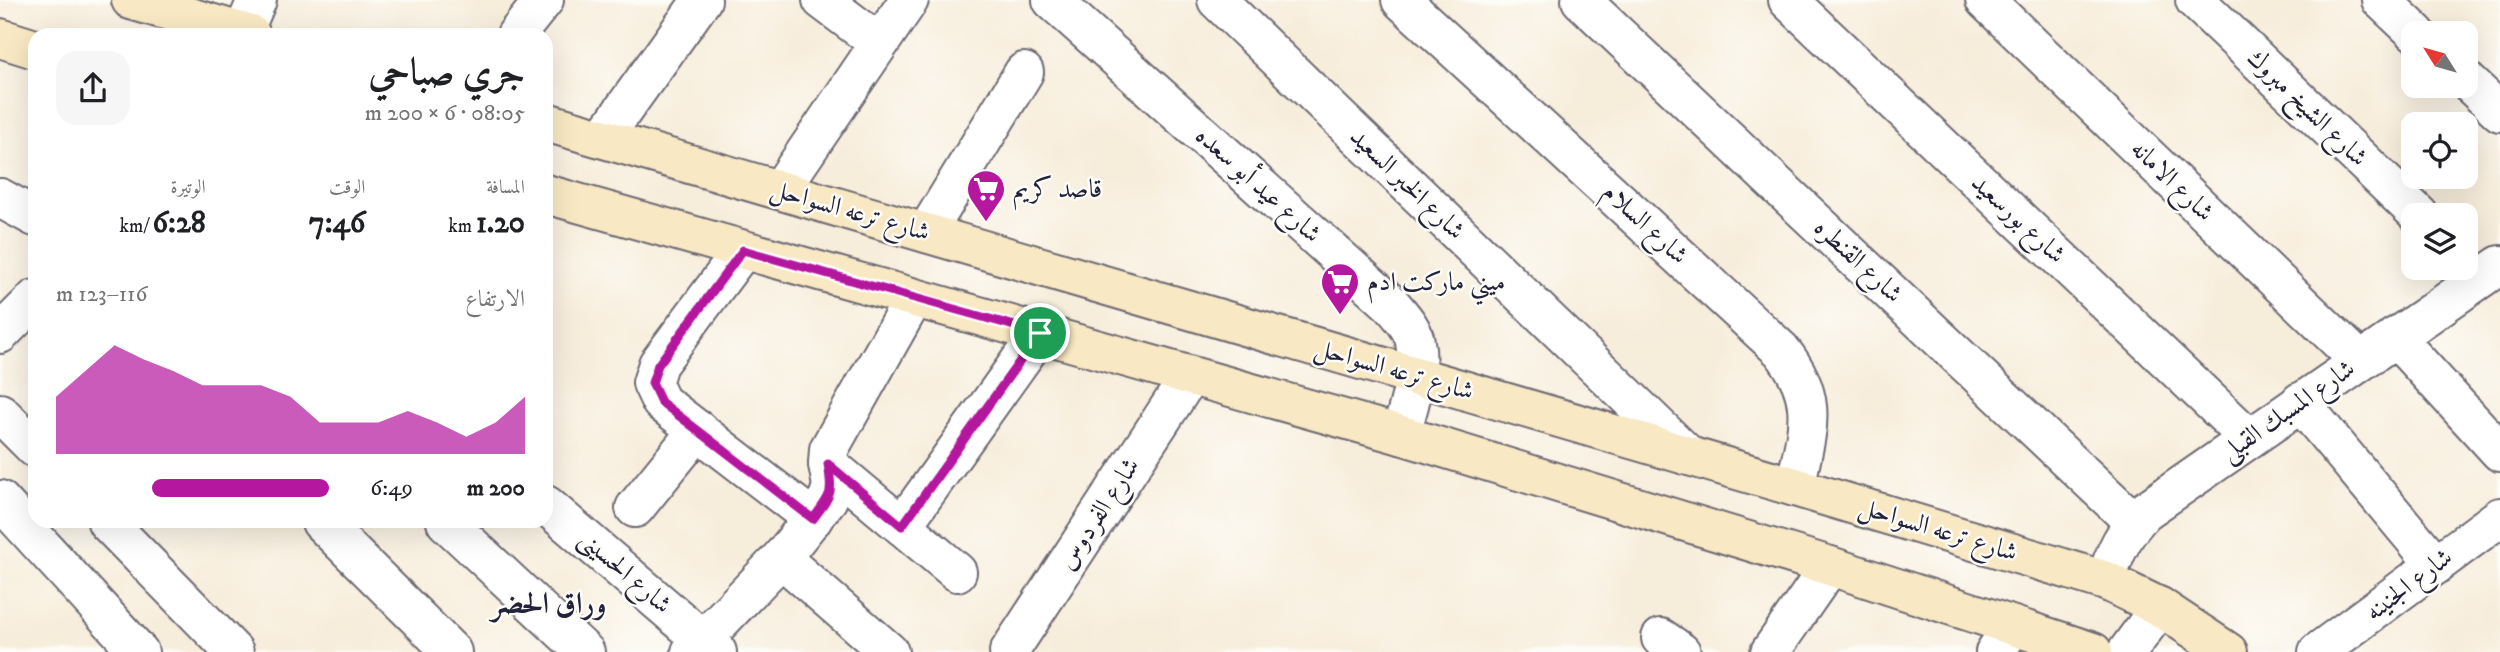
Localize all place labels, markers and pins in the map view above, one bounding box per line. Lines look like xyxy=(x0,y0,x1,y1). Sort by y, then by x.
supermarket icon: قاصد كريم xyxy=(965,168,1007,223)
place label: قاصد كريم xyxy=(1013,173,1102,211)
supermarket icon: ميني ماركت ادم xyxy=(1319,261,1361,316)
place label: ميني ماركت ادم xyxy=(1367,266,1505,305)
pin xyxy=(1010,303,1070,363)

